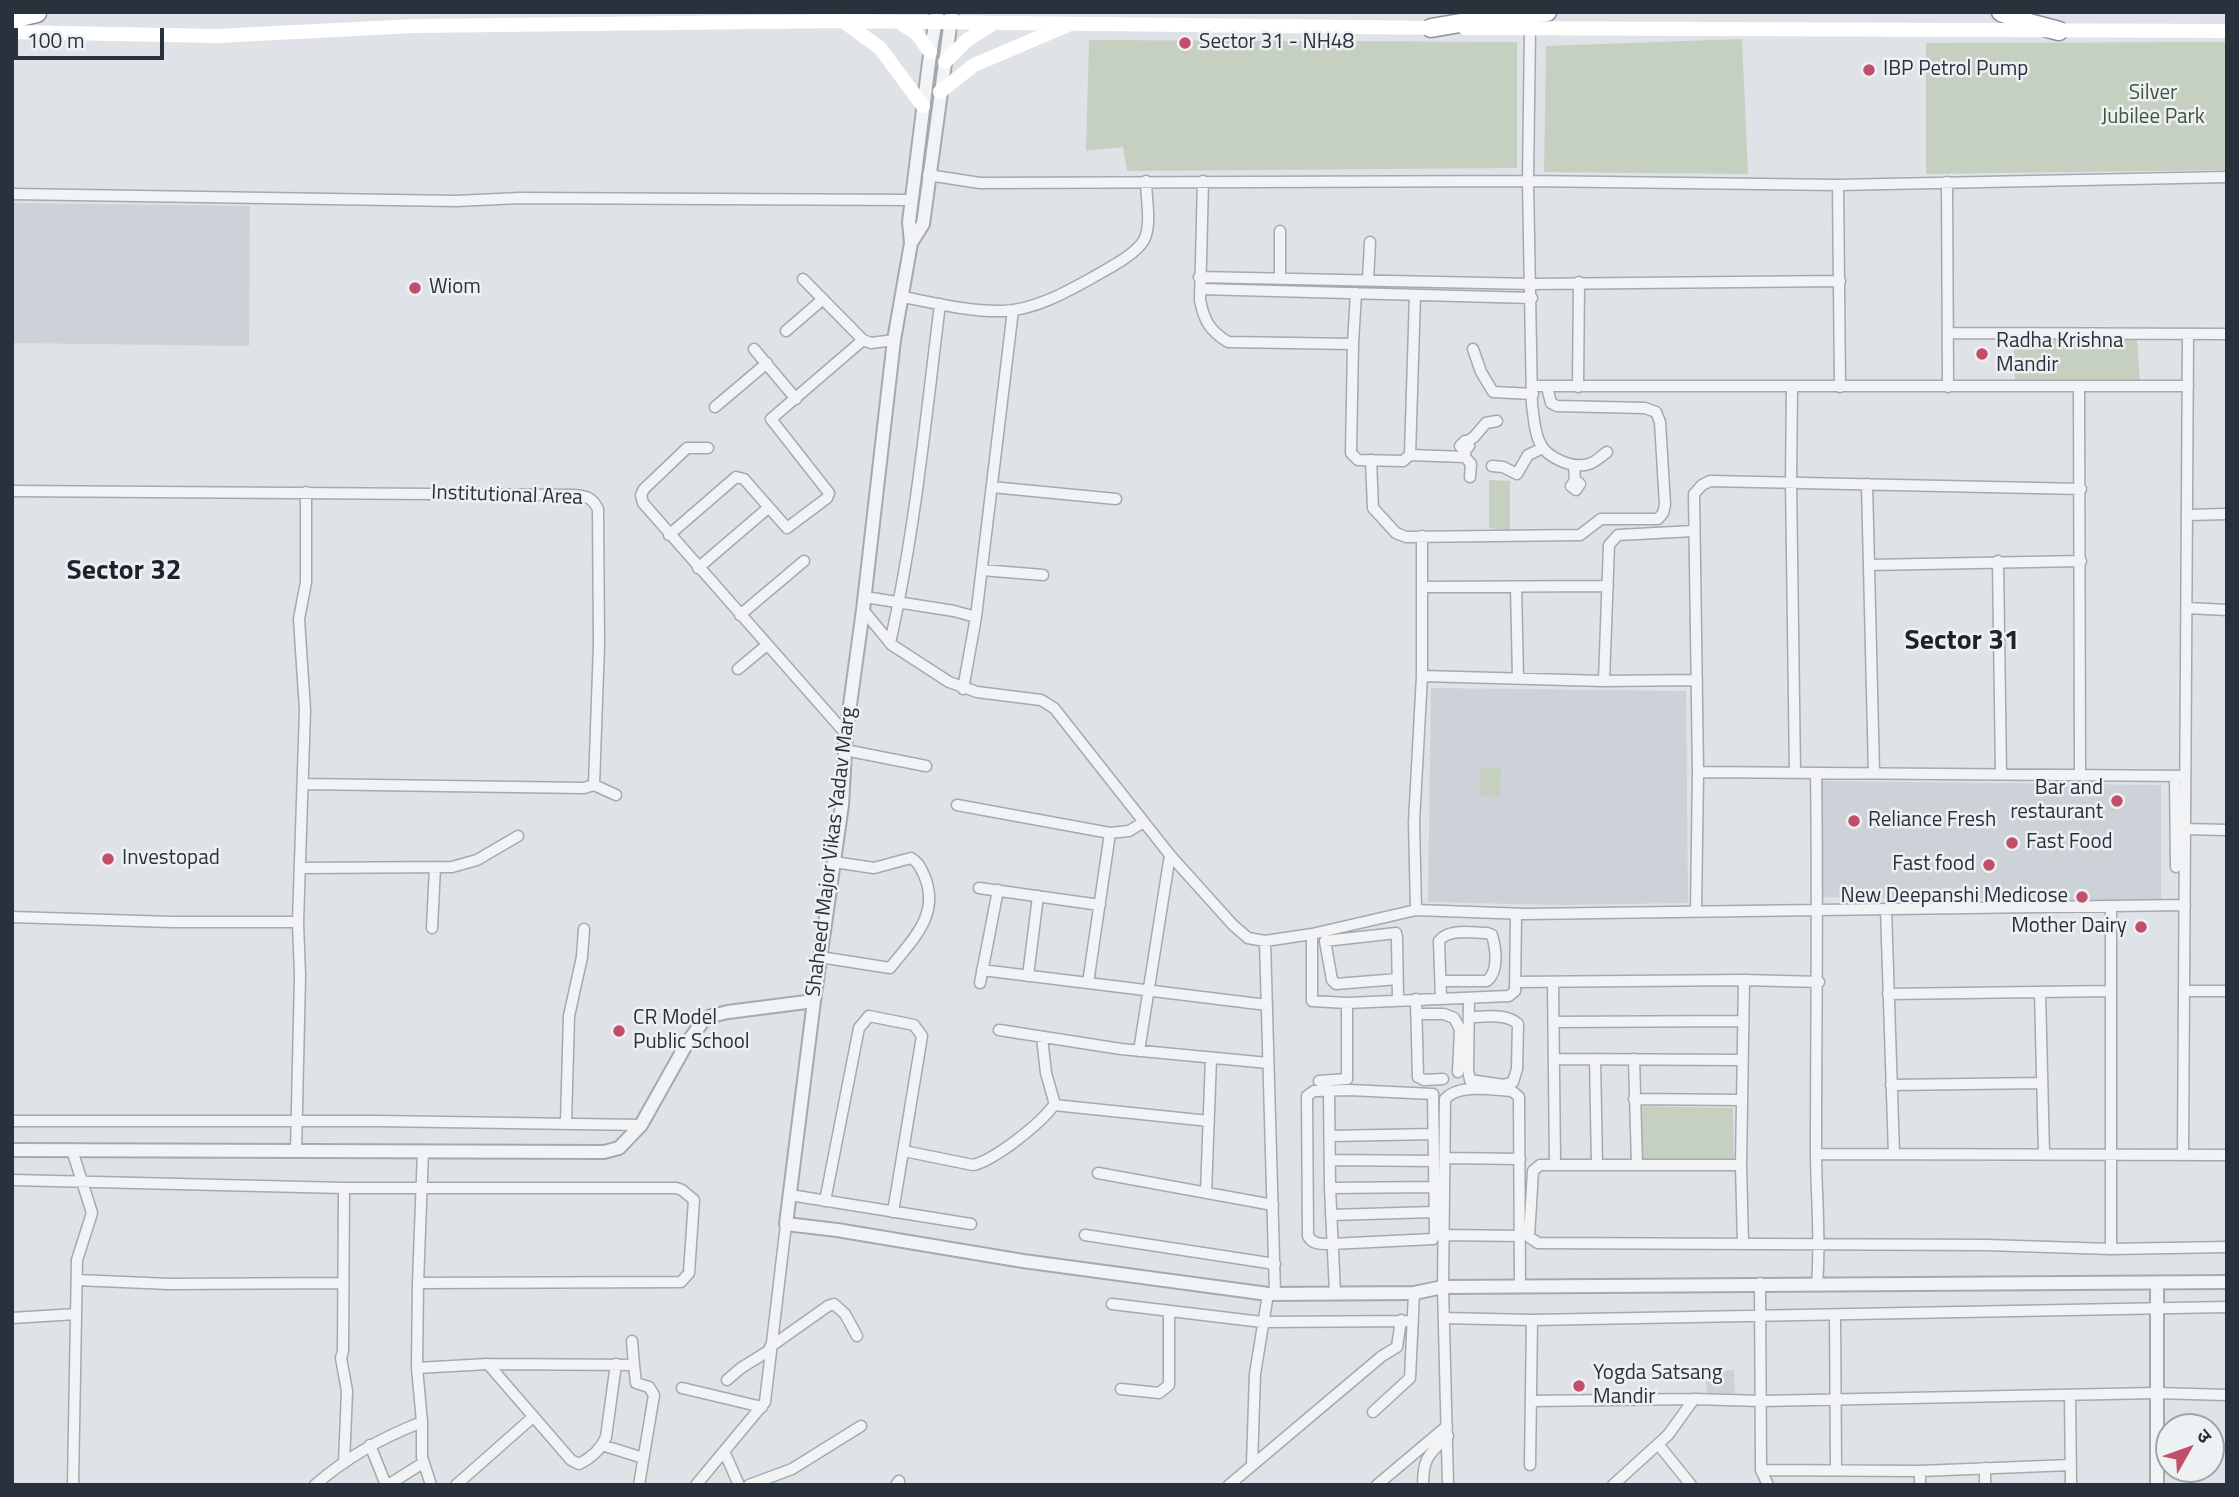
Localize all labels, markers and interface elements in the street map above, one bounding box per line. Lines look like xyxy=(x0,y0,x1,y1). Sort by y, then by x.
scale bar xyxy=(18,14,168,58)
text: 100 m xyxy=(27,24,84,56)
place label: Sector 31 - NH48 xyxy=(1199,30,1354,56)
marker: Sector 31 - NH48 xyxy=(1177,35,1193,51)
place label: IBP Petrol Pump xyxy=(1883,57,2028,83)
marker: IBP Petrol Pump xyxy=(1861,62,1877,78)
park label: Silver Jubilee Park xyxy=(2101,81,2205,131)
place label: Wiom xyxy=(429,275,481,301)
marker: Wiom xyxy=(407,280,423,296)
place label: Radha Krishna Mandir xyxy=(1996,329,2124,379)
marker: Radha Krishna Mandir xyxy=(1974,346,1990,362)
street label: Institutional Area xyxy=(431,481,583,511)
district label: Sector 32 xyxy=(66,555,182,589)
district label: Sector 31 xyxy=(1904,625,2020,659)
street label: Shaheed Major Vikas Yadav Marg xyxy=(802,706,862,998)
place label: Bar and restaurant xyxy=(2010,776,2103,826)
marker: Bar and restaurant xyxy=(2109,793,2125,809)
place label: Reliance Fresh xyxy=(1868,808,1996,834)
marker: Reliance Fresh xyxy=(1846,813,1862,829)
place label: Fast Food xyxy=(2026,830,2113,856)
marker: Fast Food xyxy=(2004,835,2020,851)
place label: Investopad xyxy=(122,846,220,872)
marker: Investopad xyxy=(100,851,116,867)
place label: Fast food xyxy=(1892,852,1975,878)
marker: Fast food xyxy=(1981,857,1997,873)
place label: New Deepanshi Medicose xyxy=(1841,884,2068,910)
marker: New Deepanshi Medicose xyxy=(2074,889,2090,905)
place label: Mother Dairy xyxy=(2011,914,2127,940)
marker: Mother Dairy xyxy=(2133,919,2149,935)
place label: CR Model Public School xyxy=(633,1006,750,1056)
marker: CR Model Public School xyxy=(611,1023,627,1039)
place label: Yogda Satsang Mandir xyxy=(1593,1361,1723,1411)
marker: Yogda Satsang Mandir xyxy=(1571,1378,1587,1394)
north arrow xyxy=(2155,1413,2225,1483)
text: उ xyxy=(2190,1422,2220,1449)

